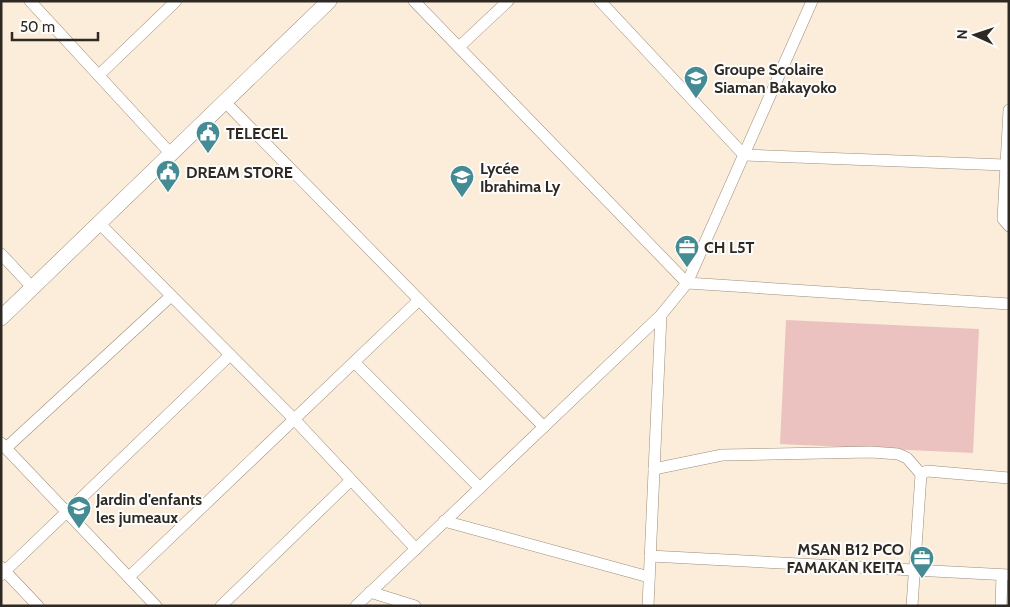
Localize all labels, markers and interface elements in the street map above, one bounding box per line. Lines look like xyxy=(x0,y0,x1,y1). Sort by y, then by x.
scale bar xyxy=(12,10,99,42)
north arrow xyxy=(950,10,1000,60)
text: 50 m xyxy=(20,18,55,36)
text: N xyxy=(953,29,971,40)
place label: Groupe Scolaire Siaman Bakayoko xyxy=(714,60,837,97)
school or university icon: Groupe Scolaire Siaman Bakayoko xyxy=(683,65,709,99)
public building icon: TELECEL xyxy=(195,120,221,154)
place label: TELECEL xyxy=(226,124,288,143)
public building icon: DREAM STORE xyxy=(155,159,181,193)
place label: Lycée Ibrahima Ly xyxy=(480,159,561,196)
place label: DREAM STORE xyxy=(186,163,293,182)
school or university icon: Lycée Ibrahima Ly xyxy=(449,164,475,198)
office icon: CH L5T xyxy=(674,234,700,268)
place label: CH L5T xyxy=(704,238,755,257)
place label: Jardin d'enfants les jumeaux xyxy=(95,490,202,527)
school or university icon: Jardin d'enfants les jumeaux xyxy=(66,495,92,529)
place label: MSAN B12 PCO FAMAKAN KEITA xyxy=(787,540,904,577)
office icon: MSAN B12 PCO FAMAKAN KEITA xyxy=(909,545,935,579)

